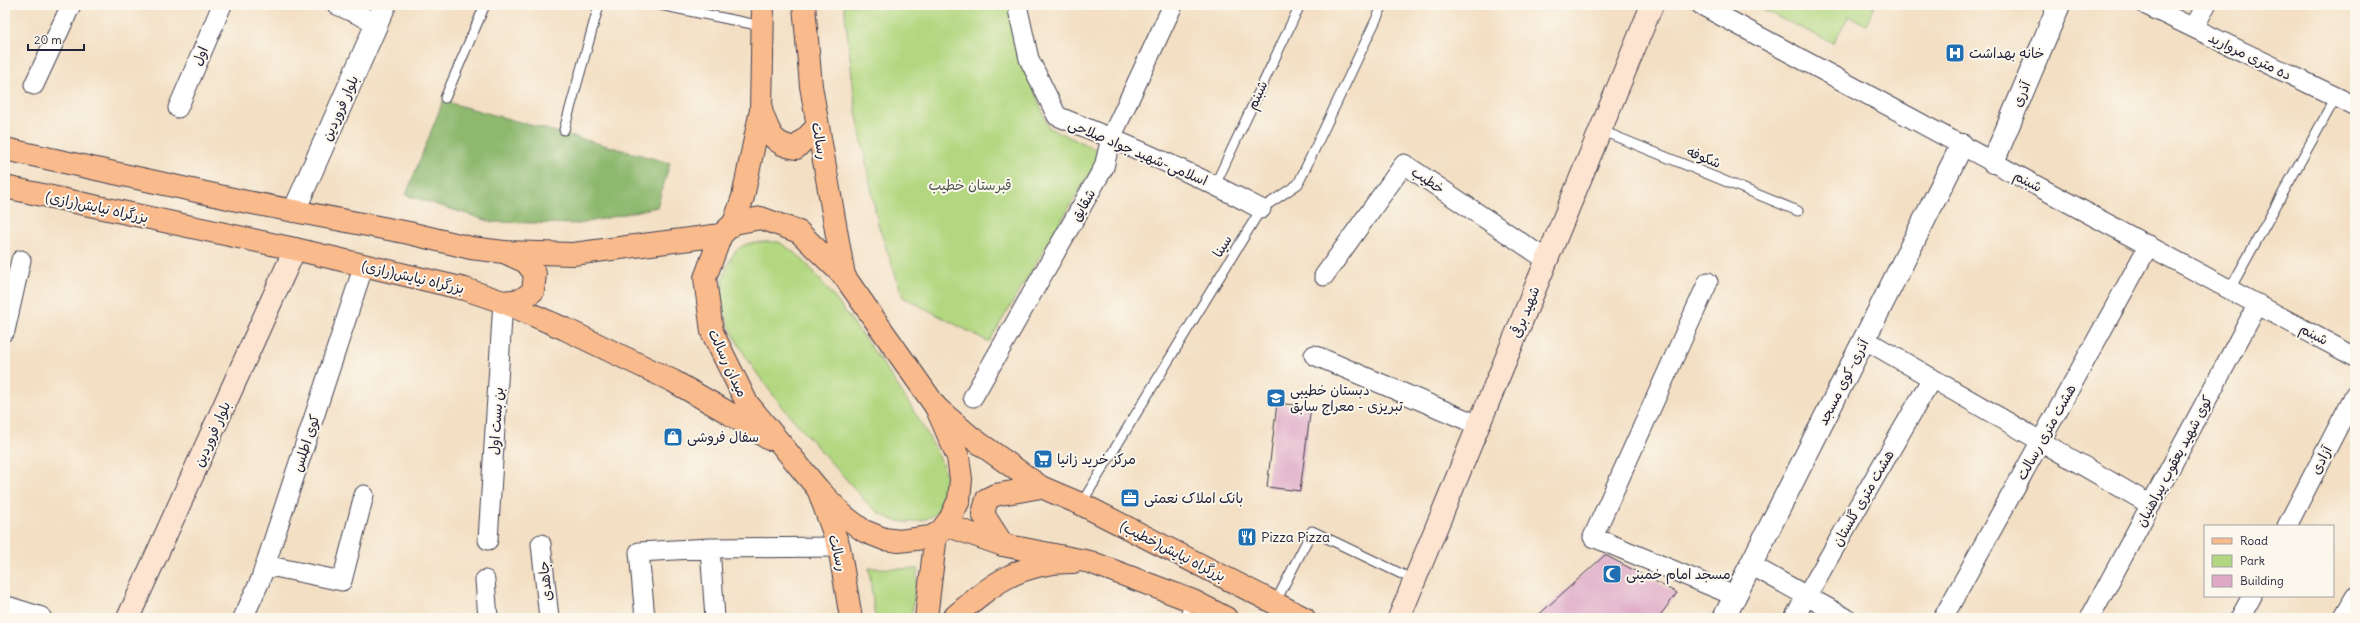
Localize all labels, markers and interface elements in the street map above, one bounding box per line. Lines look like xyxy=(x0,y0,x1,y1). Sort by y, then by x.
scale bar xyxy=(28,26,84,52)
street label: ده متری مروارید xyxy=(2206,28,2294,84)
text: 20 m xyxy=(34,32,62,47)
hospital icon: خانه بهداشت xyxy=(1944,42,1966,64)
street label: اول xyxy=(188,44,212,68)
place label: خانه بهداشت xyxy=(1969,44,2044,62)
street label: بلوار فروردین xyxy=(318,72,362,144)
street label: شبنم xyxy=(1243,78,1273,113)
street label: آذری xyxy=(2008,78,2035,110)
street label: اسلامی-شهید جواد صلاحی xyxy=(1066,114,1210,190)
street label: رسالت xyxy=(808,121,832,161)
street label: شکوفه xyxy=(1684,142,1724,172)
street label: خطیب xyxy=(1408,162,1448,198)
street label: شبنم xyxy=(2010,166,2045,198)
park label: قبرستان خطیب xyxy=(928,176,1012,194)
street label: شقایق xyxy=(1067,186,1099,224)
street label: بزرگراه نیایش(رازی) xyxy=(44,187,150,227)
street label: سینا xyxy=(1208,231,1236,261)
street label: بزرگراه نیایش(رازی) xyxy=(360,256,466,298)
street label: شهید برقی xyxy=(1506,283,1544,341)
street label: شبنم xyxy=(2296,319,2331,351)
street label: میدان رسالت xyxy=(704,326,752,400)
street label: آذری-کوی مسجد xyxy=(1814,335,1873,428)
place label: دبستان خطیبی تبریزی - معراج سابق xyxy=(1290,381,1404,416)
street label: هشت متری رسالت xyxy=(2012,381,2080,483)
street label: بن بست اول xyxy=(485,386,507,456)
school or university icon: دبستان خطیبی تبریزی - معراج سابق xyxy=(1265,387,1287,409)
street label: کوی شهید یعقوب پیراهنیان xyxy=(2132,392,2217,530)
street label: بلوار فروردین xyxy=(190,398,234,470)
street label: کوی اطلس xyxy=(288,412,324,474)
shop icon: سفال فروشی xyxy=(662,426,684,448)
place label: سفال فروشی xyxy=(687,428,759,446)
street label: آزادی xyxy=(2306,442,2336,477)
street label: هشت متری گلستان xyxy=(1828,447,1898,549)
supermarket icon: مرکز خرید زانیا xyxy=(1032,448,1054,470)
place label: مرکز خرید زانیا xyxy=(1057,450,1136,468)
office icon: بانک املاک نعمتی xyxy=(1119,487,1141,509)
place label: بانک املاک نعمتی xyxy=(1144,489,1243,507)
street label: بزرگراه نیایش(خطیب) xyxy=(1117,517,1229,585)
legend xyxy=(2204,525,2334,597)
restaurant icon: Pizza Pizza xyxy=(1236,526,1258,548)
place label: Pizza Pizza xyxy=(1261,528,1330,546)
street label: رسالت xyxy=(825,533,851,573)
text: Road xyxy=(2240,533,2268,548)
text: Park xyxy=(2240,553,2265,568)
street label: جاهدی xyxy=(534,560,556,602)
mosque icon: مسجد امام خمینی xyxy=(1601,563,1623,585)
place label: مسجد امام خمینی xyxy=(1626,565,1731,585)
text: Building xyxy=(2240,573,2284,588)

